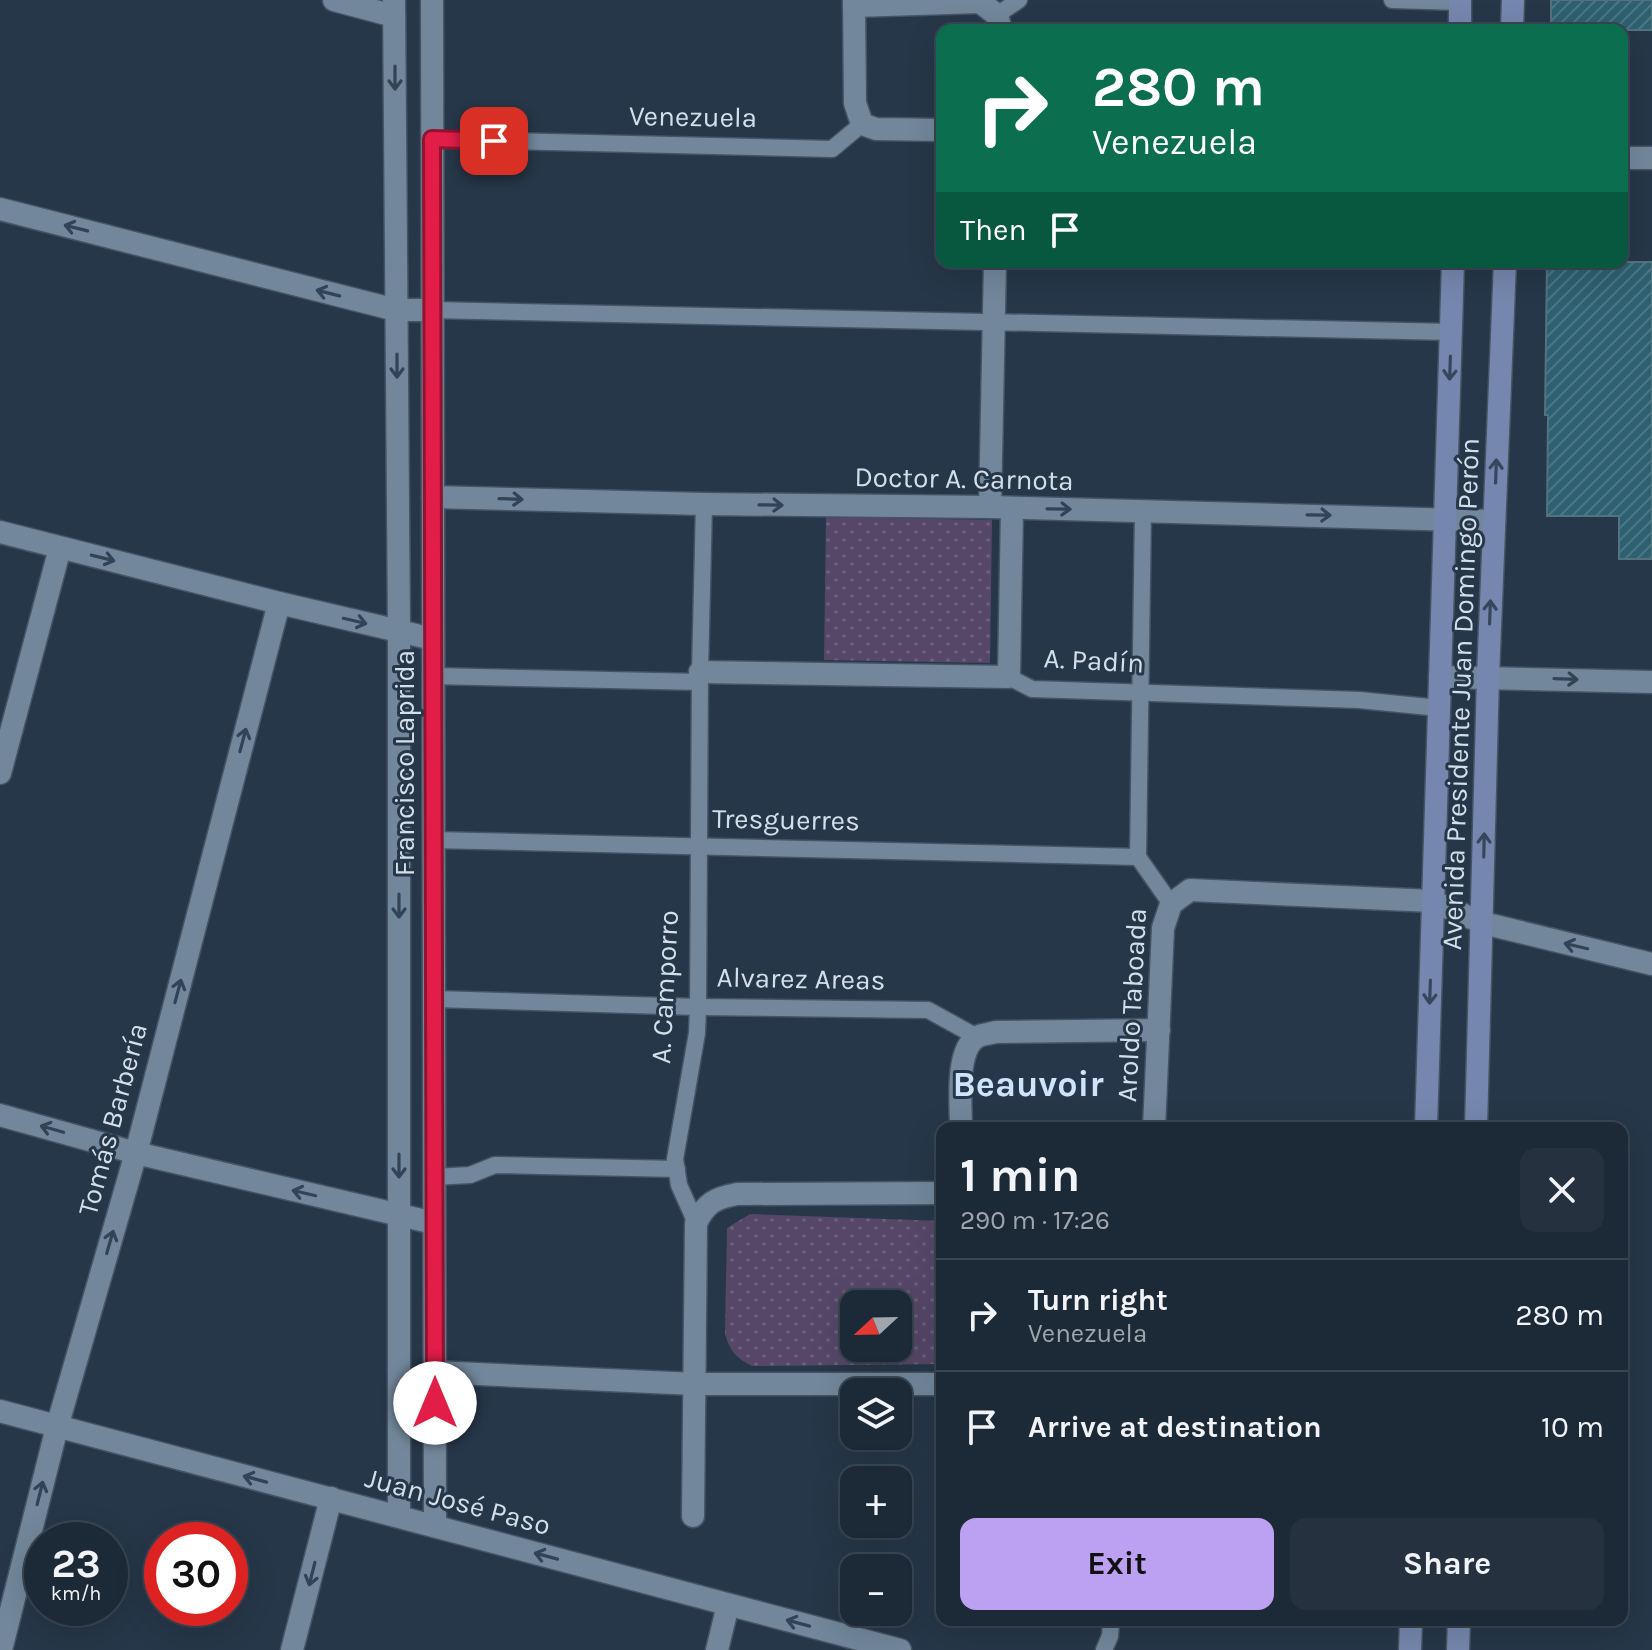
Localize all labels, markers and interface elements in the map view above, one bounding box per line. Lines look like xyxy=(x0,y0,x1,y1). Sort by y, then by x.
text: 280 m xyxy=(1092,54,1265,119)
icon: right xyxy=(960,56,1064,160)
one-way arrow xyxy=(387,64,402,91)
street label: Venezuela xyxy=(629,99,757,134)
pin xyxy=(460,107,528,175)
icon: arrive xyxy=(472,119,516,163)
text: Venezuela xyxy=(1092,121,1257,163)
icon: arrive xyxy=(1043,208,1087,252)
text: Then xyxy=(960,212,1027,248)
one-way arrow xyxy=(64,220,89,235)
one-way arrow xyxy=(316,284,341,299)
one-way arrow xyxy=(389,352,404,379)
one-way arrow xyxy=(1442,354,1458,381)
street label: Avenida Presidente Juan Domingo Perón xyxy=(1435,437,1486,951)
one-way arrow xyxy=(1489,458,1504,485)
street label: Doctor A. Carnota xyxy=(854,460,1074,497)
one-way arrow xyxy=(497,491,524,507)
one-way arrow xyxy=(757,497,784,513)
one-way arrow xyxy=(1045,501,1072,517)
one-way arrow xyxy=(1305,507,1332,522)
one-way arrow xyxy=(89,552,115,567)
one-way arrow xyxy=(1482,599,1497,626)
one-way arrow xyxy=(342,614,367,629)
street label: A. Padín xyxy=(1043,641,1145,680)
street label: Francisco Laprida xyxy=(388,650,421,876)
one-way arrow xyxy=(1552,671,1579,686)
one-way arrow xyxy=(237,727,252,753)
street label: Tresguerres xyxy=(712,802,860,837)
one-way arrow xyxy=(1477,832,1492,859)
one-way arrow xyxy=(391,892,407,919)
street label: Aroldo Taboada xyxy=(1110,907,1153,1103)
street label: A. Camporro xyxy=(644,909,685,1065)
one-way arrow xyxy=(1564,937,1589,952)
street label: Alvarez Areas xyxy=(716,961,886,996)
one-way arrow xyxy=(1422,978,1437,1005)
one-way arrow xyxy=(171,979,186,1005)
street label: Tomás Barbería xyxy=(71,1019,154,1219)
district label: Beauvoir xyxy=(952,1063,1104,1105)
one-way arrow xyxy=(39,1121,65,1136)
text: 1 min xyxy=(960,1147,1080,1203)
button: close xyxy=(1520,1148,1604,1232)
one-way arrow xyxy=(391,1152,406,1179)
one-way arrow xyxy=(292,1184,317,1199)
text: 290 m · 17:26 xyxy=(960,1205,1110,1236)
one-way arrow xyxy=(103,1230,118,1256)
text: Turn right xyxy=(1028,1282,1168,1318)
north arrow xyxy=(840,1290,912,1362)
map controls xyxy=(840,1290,912,1626)
icon: right xyxy=(960,1293,1004,1337)
text: 280 m xyxy=(1515,1297,1604,1333)
text: Venezuela xyxy=(1028,1318,1147,1349)
position arrow xyxy=(393,1361,477,1445)
button: layers xyxy=(840,1378,912,1450)
icon: arrive xyxy=(960,1405,1004,1449)
text: Arrive at destination xyxy=(1028,1409,1322,1445)
text: 10 m xyxy=(1541,1409,1604,1445)
street label: Juan José Paso xyxy=(362,1461,554,1542)
button: + xyxy=(840,1466,912,1538)
one-way arrow xyxy=(243,1470,269,1485)
one-way arrow xyxy=(33,1480,48,1506)
button: Exit xyxy=(960,1518,1274,1610)
button: Share xyxy=(1290,1518,1604,1610)
speed limit sign: 30 xyxy=(144,1522,248,1626)
text: 23 xyxy=(51,1540,101,1587)
one-way arrow xyxy=(534,1547,560,1562)
button: − xyxy=(840,1554,912,1626)
one-way arrow xyxy=(303,1560,318,1586)
text: km/h xyxy=(51,1582,101,1605)
one-way arrow xyxy=(785,1615,811,1630)

